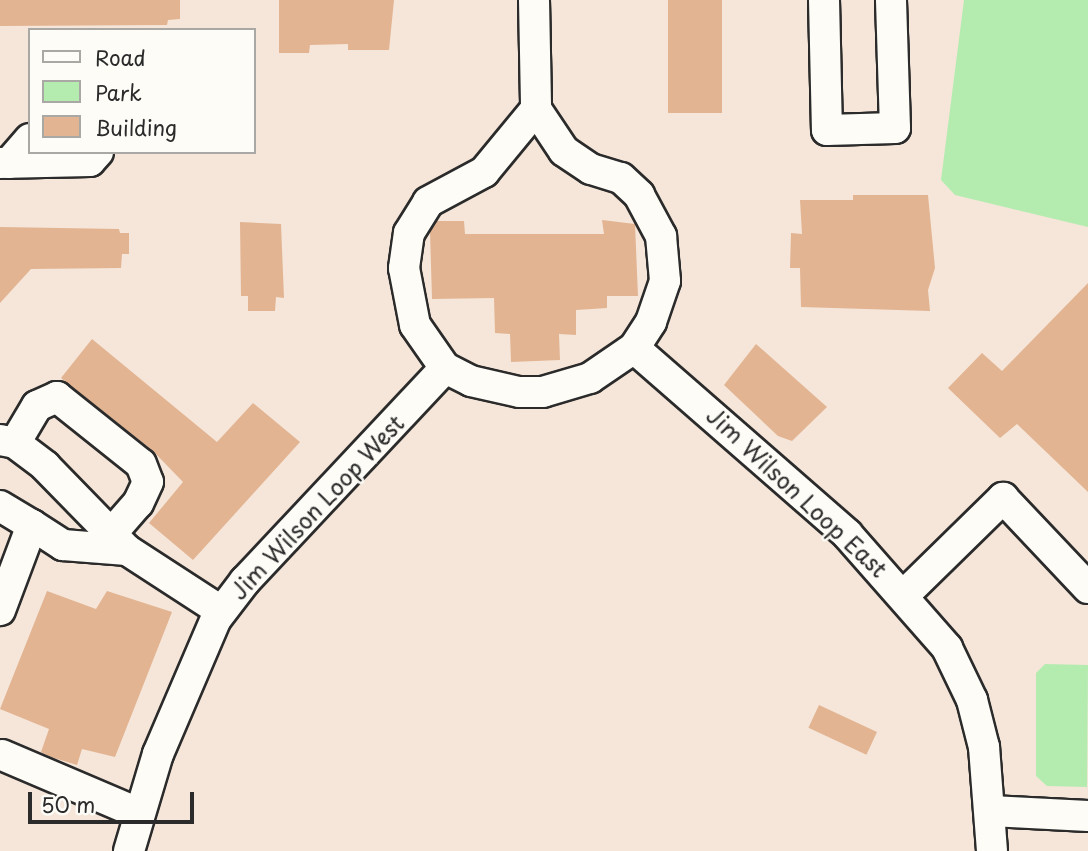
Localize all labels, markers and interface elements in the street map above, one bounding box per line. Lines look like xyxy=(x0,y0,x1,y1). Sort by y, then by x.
legend xyxy=(28,28,256,154)
text: Road xyxy=(95,41,146,73)
text: Park xyxy=(95,76,142,108)
text: Building xyxy=(95,111,177,143)
street label: Jim Wilson Loop East xyxy=(701,401,893,583)
street label: Jim Wilson Loop West xyxy=(224,409,410,605)
scale bar xyxy=(32,778,198,822)
text: 50 m xyxy=(41,788,95,820)

